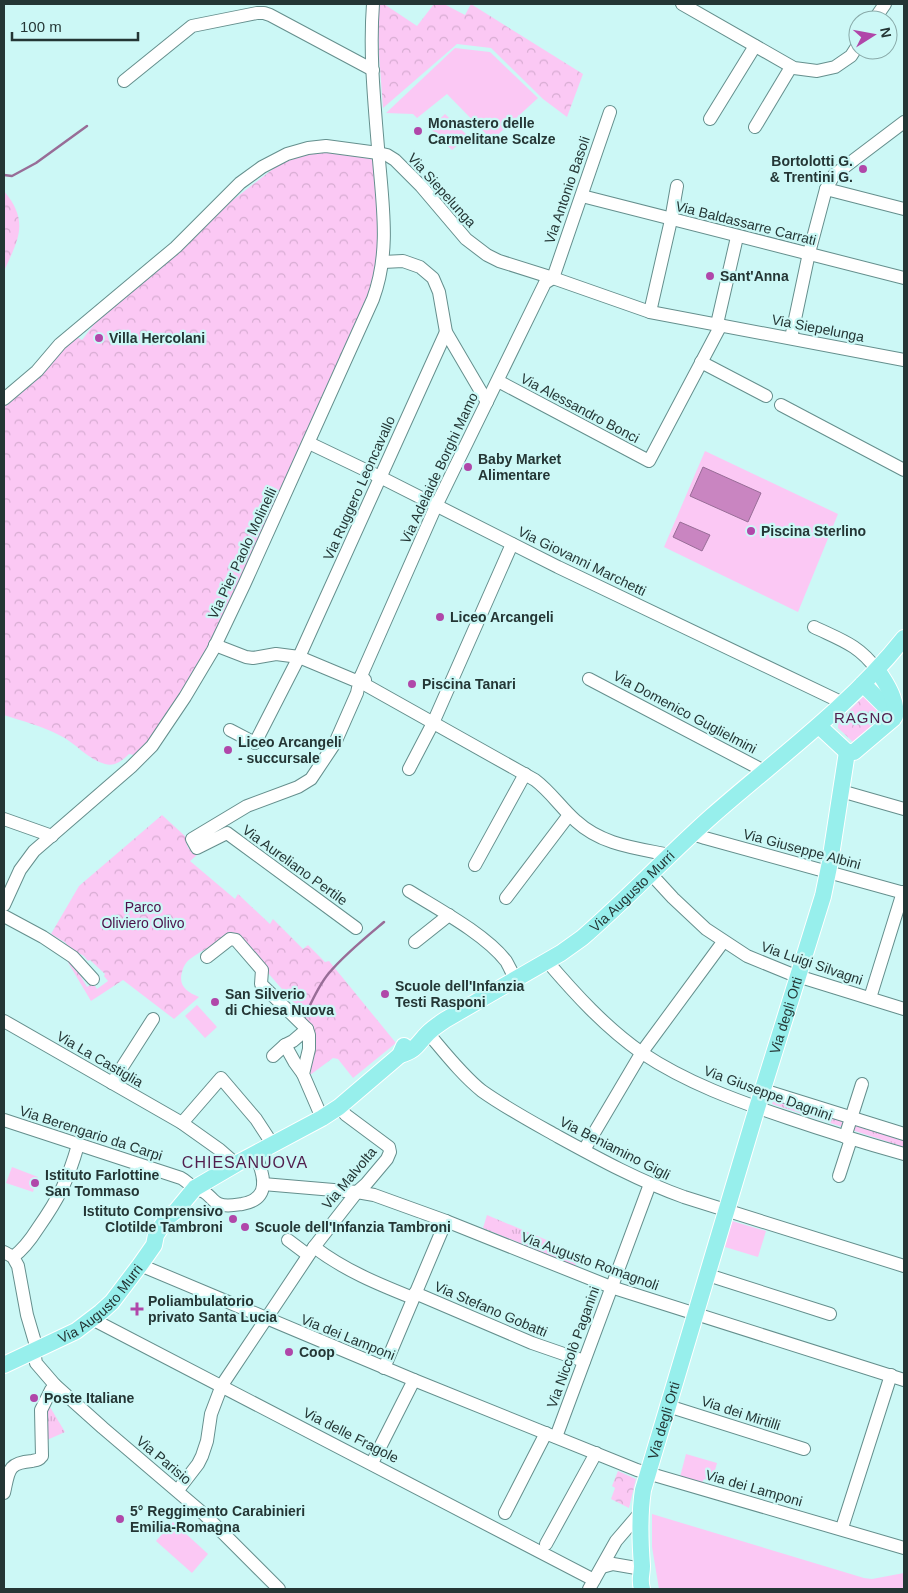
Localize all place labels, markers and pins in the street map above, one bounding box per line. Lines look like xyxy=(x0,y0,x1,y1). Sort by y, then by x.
place label: Monastero delle Carmelitane Scalze xyxy=(428,115,556,147)
marker: Monastero delle Carmelitane Scalze xyxy=(412,125,424,137)
place label: Bortolotti G. & Trentini G. xyxy=(770,153,853,185)
marker: Bortolotti G. & Trentini G. xyxy=(857,163,869,175)
place label: Sant'Anna xyxy=(720,268,789,284)
marker: Sant'Anna xyxy=(704,270,716,282)
place label: Villa Hercolani xyxy=(109,330,205,346)
marker: Villa Hercolani xyxy=(93,332,105,344)
place label: Baby Market Alimentare xyxy=(478,451,562,483)
marker: Baby Market Alimentare xyxy=(462,461,474,473)
place label: Piscina Sterlino xyxy=(761,523,866,539)
marker: Piscina Sterlino xyxy=(745,525,757,537)
place label: Liceo Arcangeli xyxy=(450,609,554,625)
marker: Liceo Arcangeli xyxy=(434,611,446,623)
place label: Piscina Tanari xyxy=(422,676,516,692)
marker: Piscina Tanari xyxy=(406,678,418,690)
place label: Liceo Arcangeli - succursale xyxy=(238,734,342,766)
marker: Liceo Arcangeli - succursale xyxy=(222,744,234,756)
place label: Scuole dell'Infanzia Testi Rasponi xyxy=(395,978,525,1010)
place label: San Silverio di Chiesa Nuova xyxy=(225,986,334,1018)
marker: Scuole dell'Infanzia Testi Rasponi xyxy=(379,988,391,1000)
marker: San Silverio di Chiesa Nuova xyxy=(209,996,221,1008)
place label: Istituto Farlottine San Tommaso xyxy=(45,1167,160,1199)
marker: Istituto Farlottine San Tommaso xyxy=(29,1177,41,1189)
place label: Istituto Comprensivo Clotilde Tambroni xyxy=(83,1203,223,1235)
marker: Istituto Comprensivo Clotilde Tambroni xyxy=(227,1213,239,1225)
place label: Scuole dell'Infanzia Tambroni xyxy=(255,1219,451,1235)
marker: Scuole dell'Infanzia Tambroni xyxy=(239,1221,251,1233)
place label: Poliambulatorio privato Santa Lucia xyxy=(148,1293,277,1325)
marker: Poliambulatorio privato Santa Lucia xyxy=(130,1302,144,1316)
place label: Coop xyxy=(299,1344,335,1360)
marker: Coop xyxy=(283,1346,295,1358)
place label: Poste Italiane xyxy=(44,1390,134,1406)
marker: Poste Italiane xyxy=(28,1392,40,1404)
place label: 5° Reggimento Carabinieri Emilia-Romagna xyxy=(130,1503,305,1535)
marker: 5° Reggimento Carabinieri Emilia-Romagna xyxy=(114,1513,126,1525)

